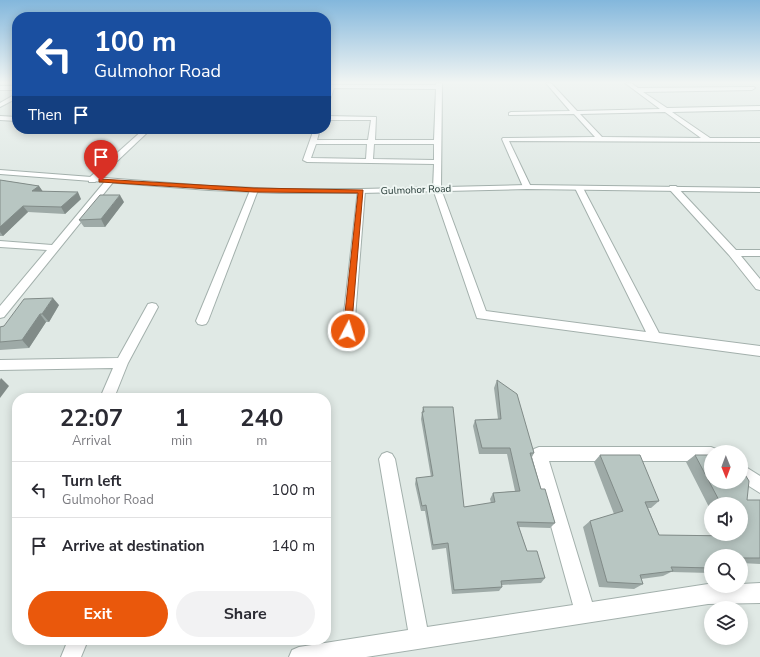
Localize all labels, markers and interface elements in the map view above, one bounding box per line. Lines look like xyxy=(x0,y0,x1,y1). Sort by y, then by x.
text: 100 m xyxy=(94,23,177,61)
icon: left xyxy=(28,28,80,80)
text: Gulmohor Road xyxy=(94,59,221,83)
icon: arrive xyxy=(70,104,92,126)
text: Then xyxy=(28,105,62,125)
pin xyxy=(84,140,118,181)
icon: arrive xyxy=(90,146,112,168)
street label: Gulmohor Road xyxy=(380,182,452,198)
position arrow xyxy=(327,310,369,352)
text: 22:07 xyxy=(60,402,123,434)
text: 1 xyxy=(174,402,189,434)
text: 240 xyxy=(240,402,283,434)
text: Arrival xyxy=(72,432,111,450)
text: min xyxy=(171,432,192,450)
text: m xyxy=(256,432,267,450)
north arrow xyxy=(704,445,748,489)
map controls xyxy=(704,445,748,645)
text: Turn left xyxy=(62,471,121,491)
icon: left xyxy=(28,479,50,501)
text: 100 m xyxy=(271,480,315,500)
text: Gulmohor Road xyxy=(62,491,154,509)
button: sound xyxy=(704,497,748,541)
icon: arrive xyxy=(28,535,50,557)
text: Arrive at destination xyxy=(62,536,205,556)
text: 140 m xyxy=(271,536,315,556)
button: search xyxy=(704,549,748,593)
button: Exit xyxy=(28,591,168,637)
button: Share xyxy=(176,591,315,637)
button: layers xyxy=(704,601,748,645)

